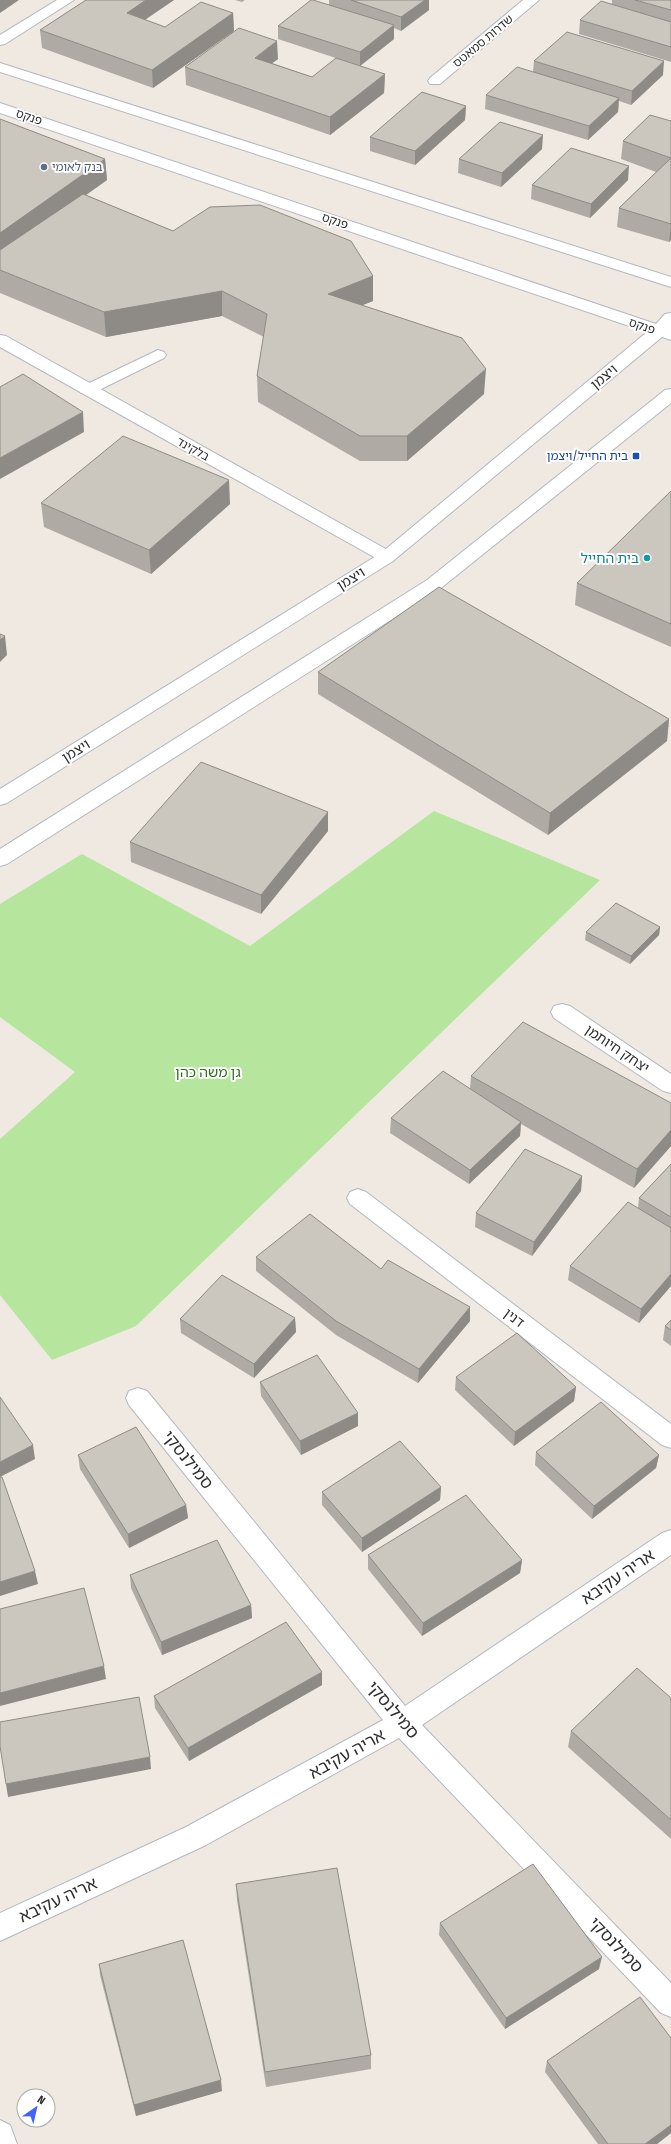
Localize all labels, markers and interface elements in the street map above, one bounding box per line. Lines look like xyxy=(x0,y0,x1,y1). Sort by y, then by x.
street label: שדרות סמאטס xyxy=(450,12,516,70)
street label: פנקס xyxy=(14,106,44,128)
place label: בנק לאומי xyxy=(52,160,103,174)
marker: בנק לאומי xyxy=(39,162,49,172)
street label: פנקס xyxy=(320,210,350,232)
street label: פנקס xyxy=(627,315,657,337)
street label: ויצמן xyxy=(587,361,621,393)
street label: בלקינד xyxy=(174,434,212,464)
place label: בית החייל/ויצמן xyxy=(547,449,628,463)
marker: בית החייל/ויצמן xyxy=(631,451,641,461)
place label: בית החייל xyxy=(581,550,639,567)
marker: בית החייל xyxy=(642,553,652,563)
street label: ויצמן xyxy=(334,564,368,594)
street label: ויצמן xyxy=(59,736,93,766)
street label: יצחק חיותמן xyxy=(582,1021,652,1077)
park label: גן משה כהן xyxy=(175,1064,241,1081)
street label: דנין xyxy=(500,1305,528,1331)
street label: סמילנסקי xyxy=(158,1427,218,1494)
street label: אריה עקיבא xyxy=(577,1545,659,1609)
street label: סמילנסקי xyxy=(362,1677,424,1743)
street label: אריה עקיבא xyxy=(305,1724,389,1784)
street label: אריה עקיבא xyxy=(15,1873,101,1927)
street label: סמילנסקי xyxy=(584,1913,648,1977)
north arrow xyxy=(16,2088,56,2128)
text: N xyxy=(35,2093,48,2107)

